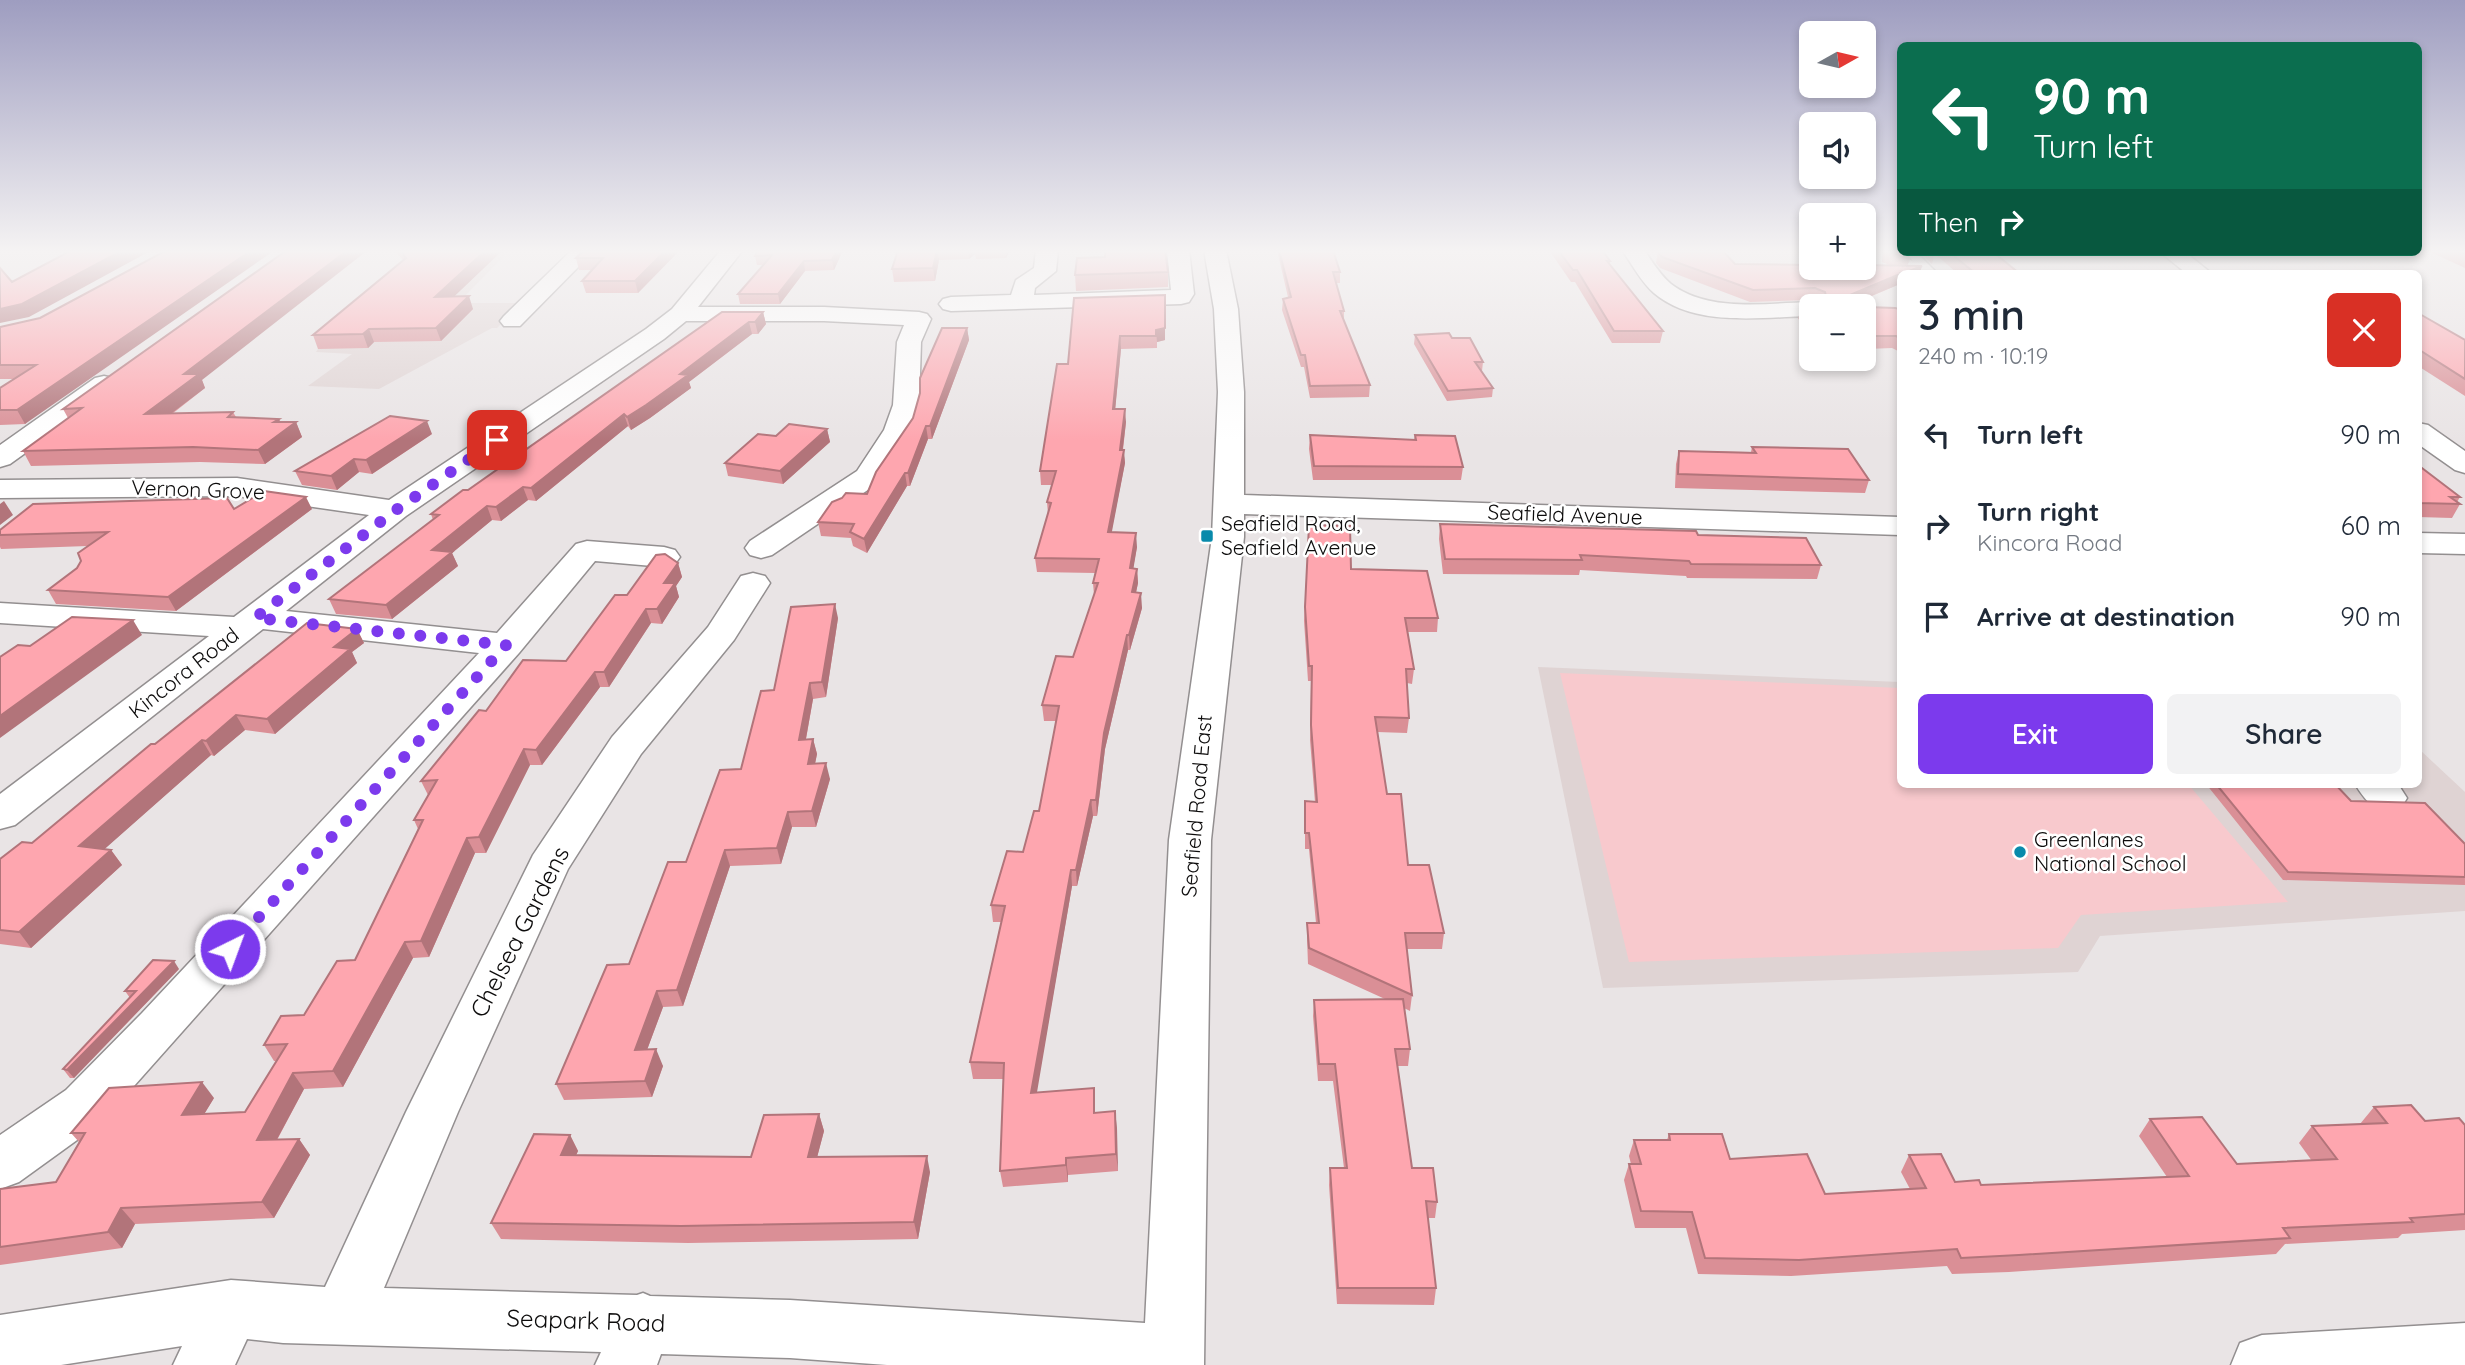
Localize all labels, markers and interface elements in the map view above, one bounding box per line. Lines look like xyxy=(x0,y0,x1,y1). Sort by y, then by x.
north arrow xyxy=(1799,21,1876,98)
map controls xyxy=(1799,21,1876,371)
text: 90 m xyxy=(2033,65,2150,126)
icon: left xyxy=(1918,70,2009,161)
button: sound xyxy=(1799,112,1876,189)
text: Turn left xyxy=(2033,126,2154,166)
button: + xyxy=(1799,203,1876,280)
icon: right xyxy=(1992,203,2030,241)
text: Then xyxy=(1918,206,1978,239)
text: 3 min xyxy=(1918,288,2025,341)
button: close xyxy=(2327,293,2401,367)
button: − xyxy=(1799,294,1876,371)
text: 240 m · 10:19 xyxy=(1918,341,2048,370)
pin xyxy=(467,410,527,470)
icon: left xyxy=(1918,416,1956,454)
text: Turn left xyxy=(1977,418,2084,451)
text: 90 m xyxy=(2340,418,2401,451)
icon: arrive xyxy=(478,421,516,459)
street label: Vernon Grove xyxy=(131,474,265,504)
text: Turn right xyxy=(1977,495,2099,528)
street label: Seafield Avenue xyxy=(1487,498,1643,530)
icon: right xyxy=(1918,507,1956,545)
text: 60 m xyxy=(2341,509,2401,542)
place label: Seafield Road, Seafield Avenue xyxy=(1221,510,1376,560)
marker: Seafield Road, Seafield Avenue xyxy=(1199,528,1215,544)
text: Kincora Road xyxy=(1977,528,2122,557)
icon: arrive xyxy=(1918,598,1956,636)
text: Arrive at destination xyxy=(1977,600,2235,633)
text: 90 m xyxy=(2340,600,2401,633)
street label: Kincora Road xyxy=(123,621,244,723)
button: Exit xyxy=(1918,694,2153,774)
button: Share xyxy=(2167,694,2401,774)
street label: Seafield Road East xyxy=(1175,714,1217,898)
place label: Greenlanes National School xyxy=(2034,826,2187,876)
street label: Chelsea Gardens xyxy=(463,841,575,1022)
marker: Greenlanes National School xyxy=(2012,844,2028,860)
position arrow xyxy=(193,912,267,986)
street label: Seapark Road xyxy=(506,1302,666,1338)

